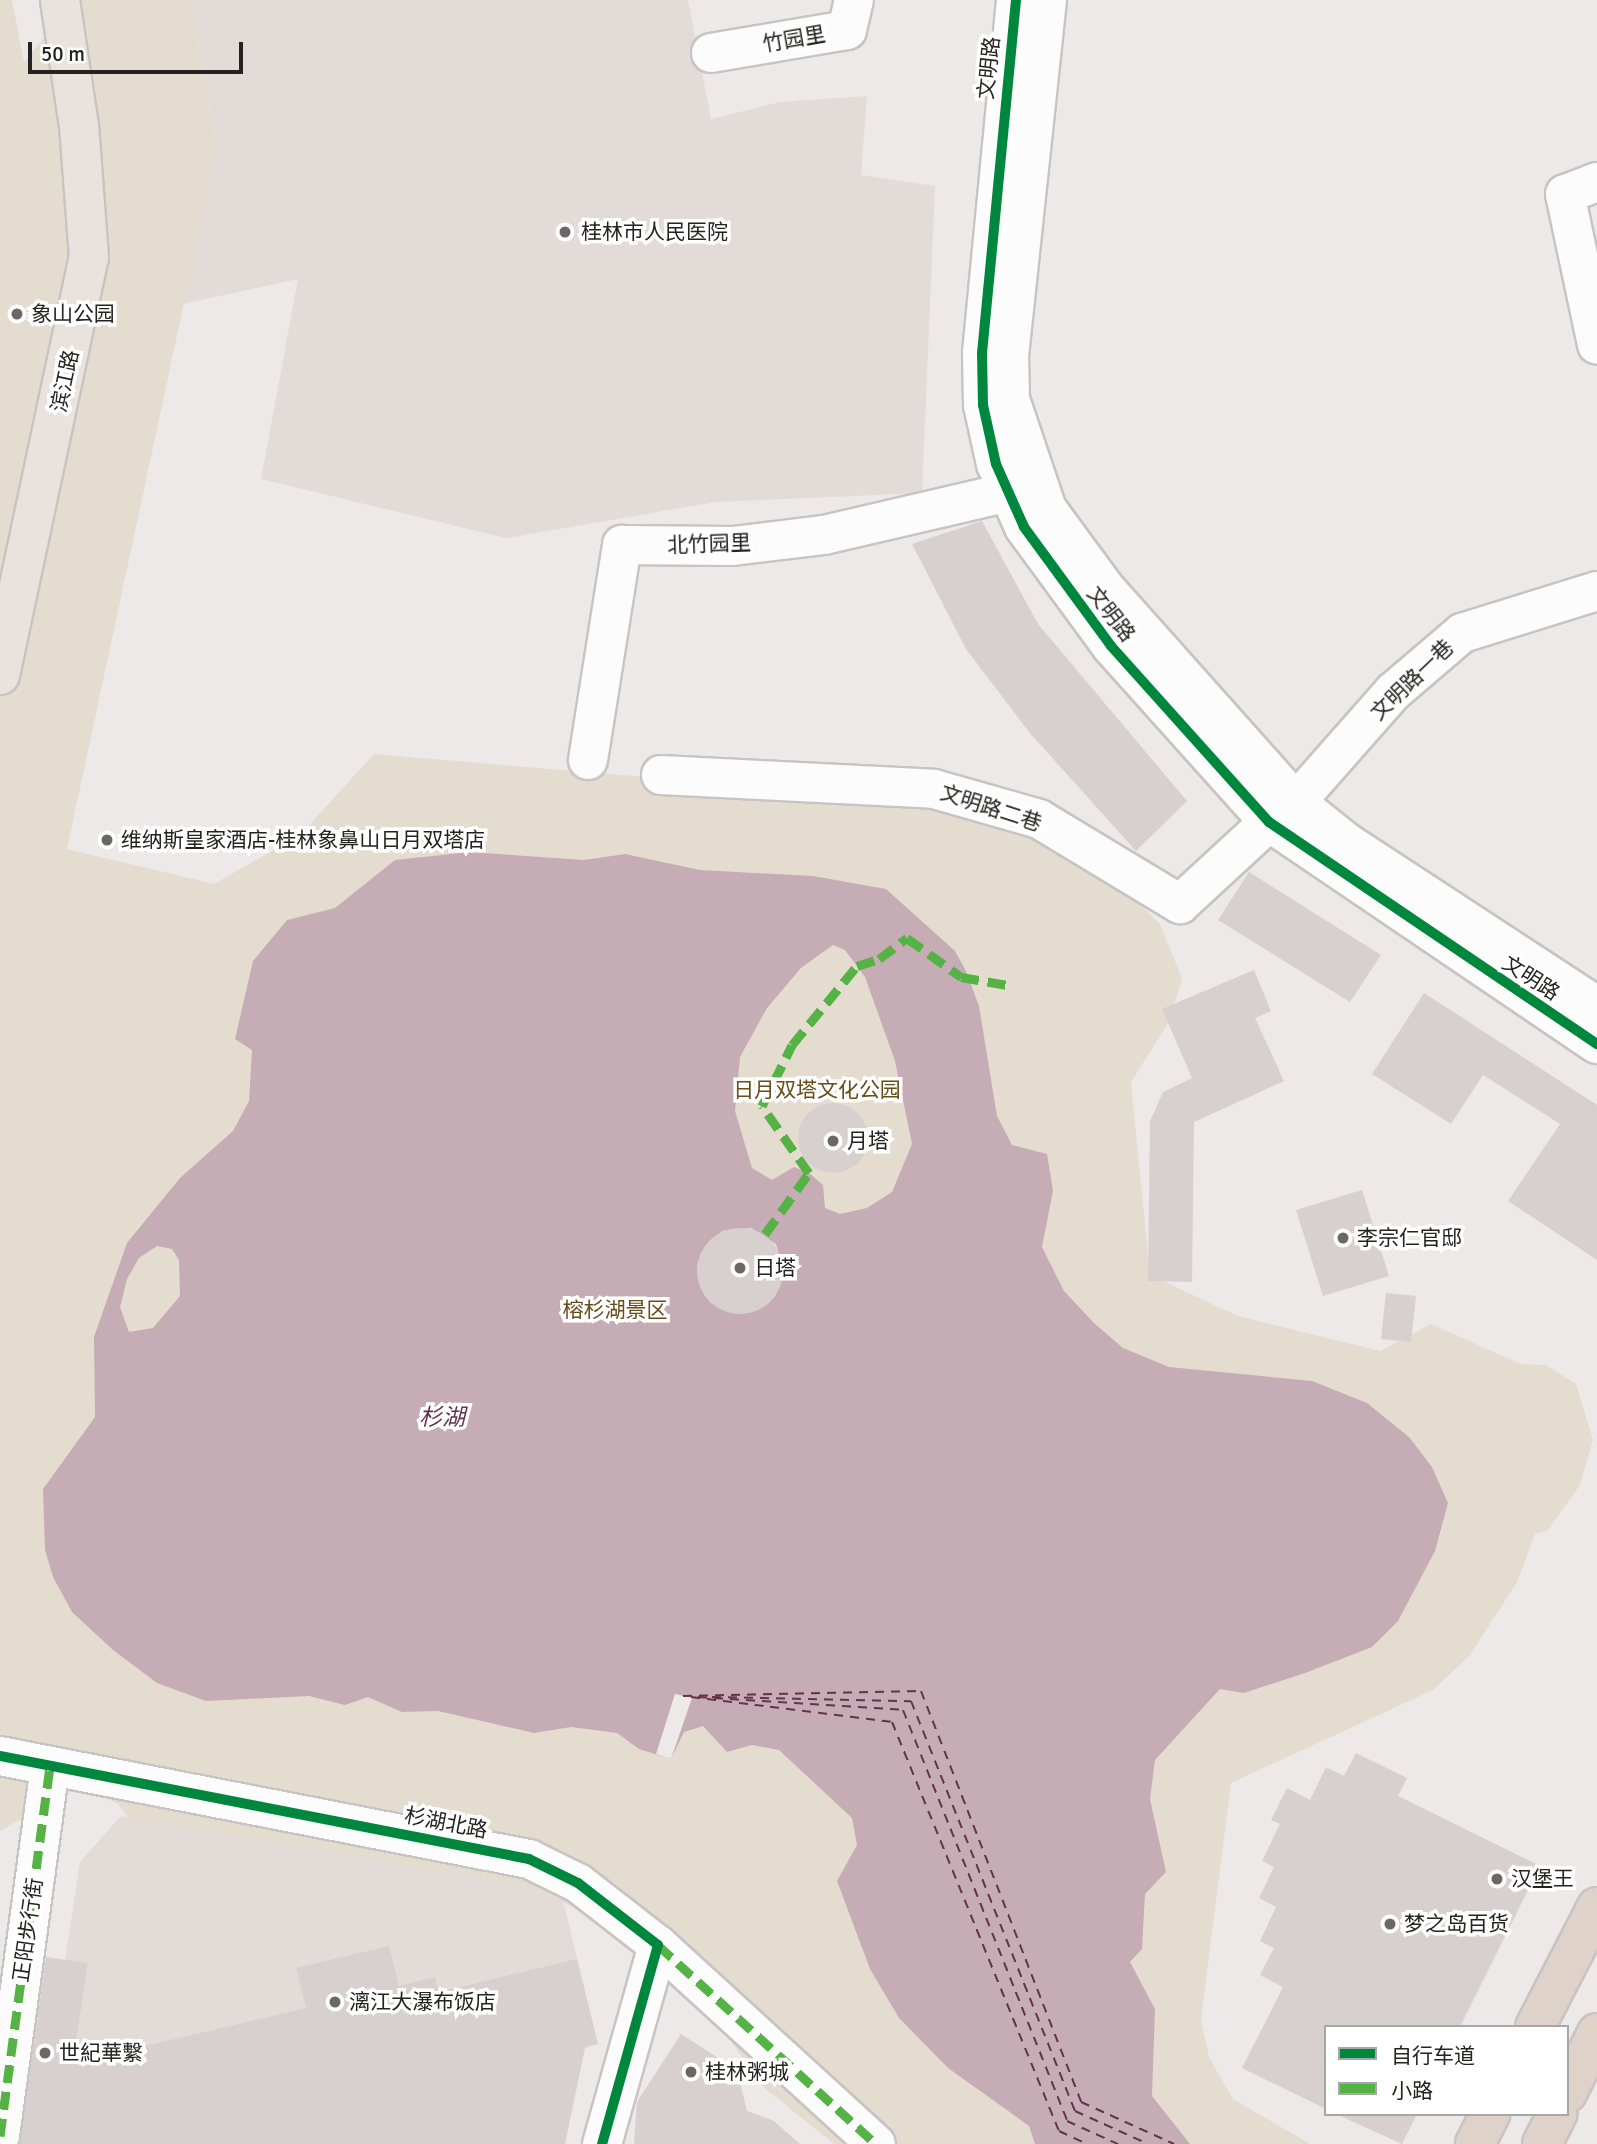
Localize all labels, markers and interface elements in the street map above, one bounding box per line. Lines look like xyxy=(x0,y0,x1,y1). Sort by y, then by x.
street label: 竹园里 xyxy=(761,21,827,57)
scale bar xyxy=(32,28,247,72)
street label: 文明路 xyxy=(973,35,1005,101)
text: 50 m xyxy=(41,41,85,67)
place label: 桂林市人民医院 xyxy=(581,219,728,245)
marker: 桂林市人民医院 xyxy=(555,222,575,242)
place label: 象山公园 xyxy=(31,301,115,327)
marker: 象山公园 xyxy=(9,306,25,322)
street label: 滨江路 xyxy=(46,348,84,414)
street label: 北竹园里 xyxy=(667,530,751,558)
street label: 文明路 xyxy=(1082,581,1140,647)
street label: 文明路一巷 xyxy=(1365,634,1459,726)
street label: 文明路二巷 xyxy=(937,780,1045,836)
place label: 维纳斯皇家酒店-桂林象鼻山日月双塔店 xyxy=(121,827,485,853)
marker: 维纳斯皇家酒店-桂林象鼻山日月双塔店 xyxy=(99,832,115,848)
street label: 文明路 xyxy=(1498,950,1564,1006)
park label: 日月双塔文化公园 xyxy=(733,1077,901,1103)
place label: 月塔 xyxy=(847,1128,889,1154)
marker: 月塔 xyxy=(825,1133,841,1149)
place label: 李宗仁官邸 xyxy=(1357,1225,1462,1251)
marker: 李宗仁官邸 xyxy=(1335,1230,1351,1246)
place label: 日塔 xyxy=(754,1255,796,1281)
marker: 日塔 xyxy=(732,1260,748,1276)
park label: 榕杉湖景区 xyxy=(563,1297,667,1323)
water label: 杉湖 xyxy=(419,1404,465,1432)
street label: 杉湖北路 xyxy=(402,1803,490,1843)
place label: 汉堡王 xyxy=(1511,1866,1574,1892)
marker: 汉堡王 xyxy=(1489,1871,1505,1887)
street label: 正阳步行街 xyxy=(8,1876,48,1984)
place label: 梦之岛百货 xyxy=(1404,1911,1509,1937)
marker: 梦之岛百货 xyxy=(1382,1916,1398,1932)
place label: 漓江大瀑布饭店 xyxy=(349,1989,496,2015)
marker: 漓江大瀑布饭店 xyxy=(327,1994,343,2010)
legend xyxy=(1324,2025,1569,2116)
place label: 世紀華繫 xyxy=(59,2040,143,2066)
text: 自行车道 xyxy=(1391,2043,1475,2069)
marker: 世紀華繫 xyxy=(37,2045,53,2061)
place label: 桂林粥城 xyxy=(705,2059,789,2085)
marker: 桂林粥城 xyxy=(683,2064,699,2080)
text: 小路 xyxy=(1391,2078,1433,2104)

